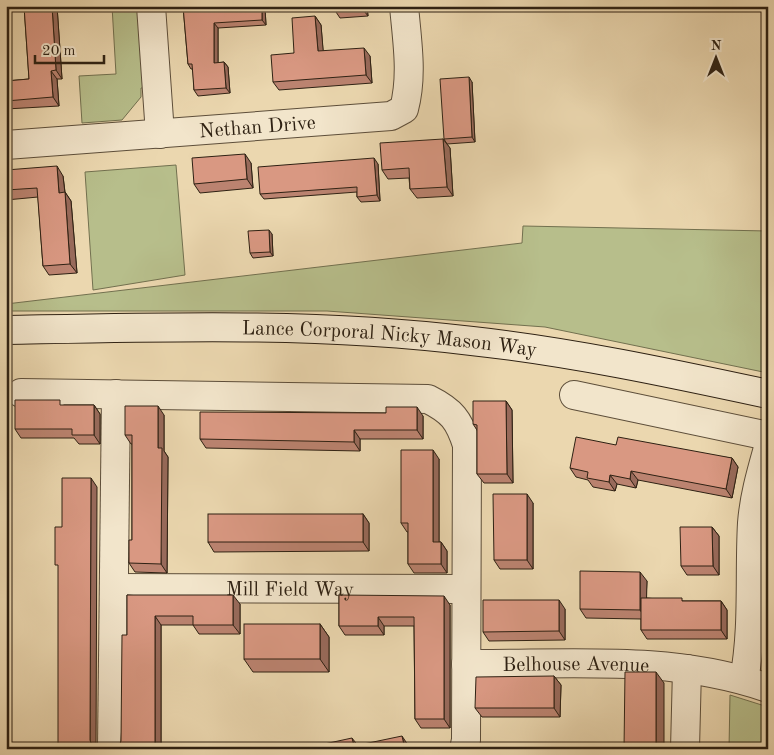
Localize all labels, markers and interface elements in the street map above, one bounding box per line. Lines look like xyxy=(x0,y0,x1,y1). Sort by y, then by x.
scale bar xyxy=(35,32,104,64)
north arrow xyxy=(692,32,742,82)
text: N xyxy=(711,39,722,53)
text: 20 m xyxy=(42,44,76,59)
street label: Nethan Drive xyxy=(198,114,316,142)
street label: Lance Corporal Nicky Mason Way xyxy=(242,319,539,361)
street label: Mill Field Way xyxy=(226,580,354,601)
street label: Belhouse Avenue xyxy=(502,655,650,677)

